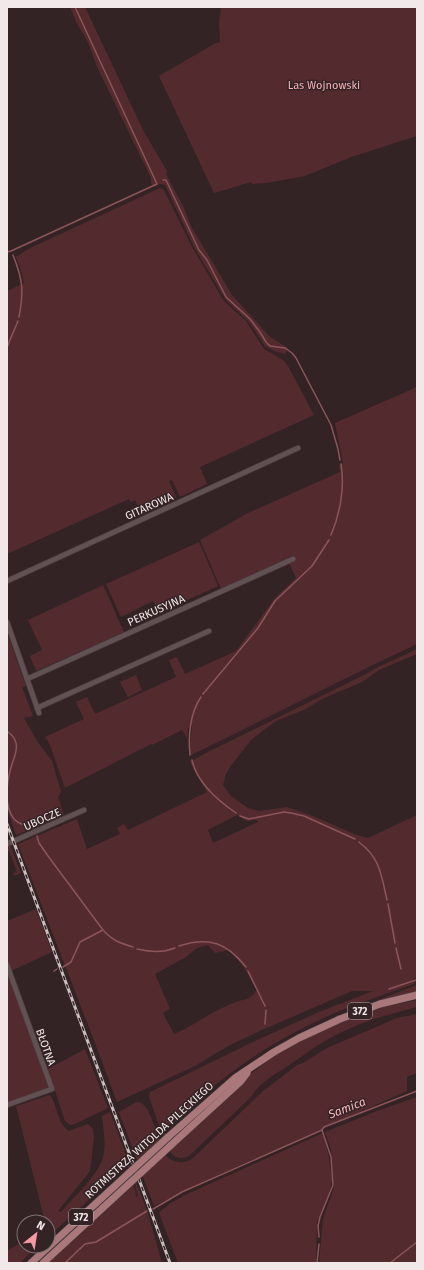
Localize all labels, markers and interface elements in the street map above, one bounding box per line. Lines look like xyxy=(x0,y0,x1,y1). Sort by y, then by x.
park label: Las Wojnowski xyxy=(288,79,360,92)
street label: GITAROWA xyxy=(123,490,176,523)
street label: PERKUSYJNA xyxy=(125,592,188,629)
street label: UBOCZE xyxy=(22,805,63,833)
road number: 372 xyxy=(348,1003,372,1019)
street label: BŁOTNA xyxy=(33,1027,58,1068)
street label: ROTMISTRZA WITOLDA PILECKIEGO xyxy=(83,1079,216,1201)
water label: Samica xyxy=(325,1094,368,1122)
road number: 372 xyxy=(69,1209,93,1225)
north arrow xyxy=(16,1214,56,1254)
text: N xyxy=(34,1218,47,1233)

